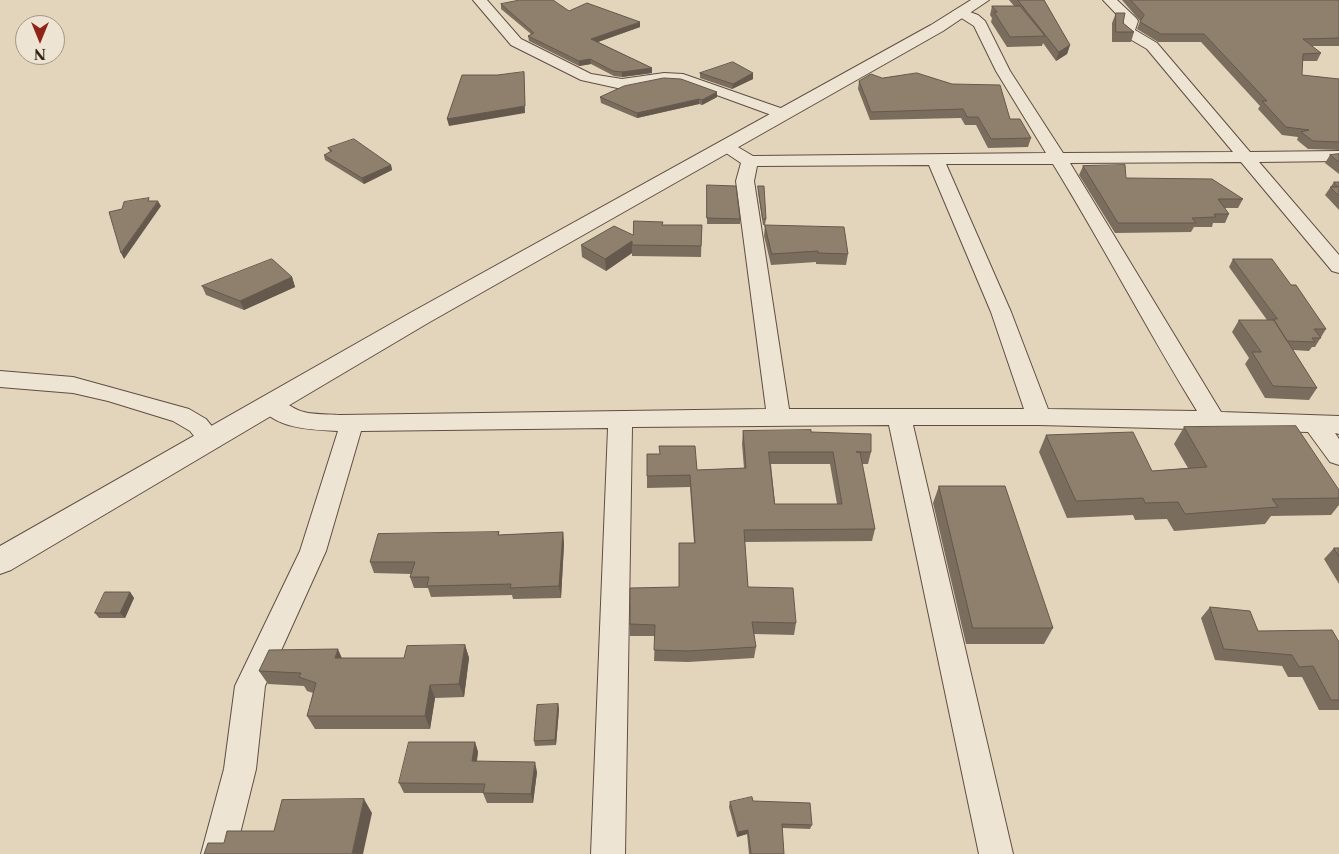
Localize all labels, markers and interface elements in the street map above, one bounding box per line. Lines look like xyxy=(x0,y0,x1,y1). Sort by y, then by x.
north arrow xyxy=(15,15,65,65)
text: N xyxy=(34,45,46,63)

